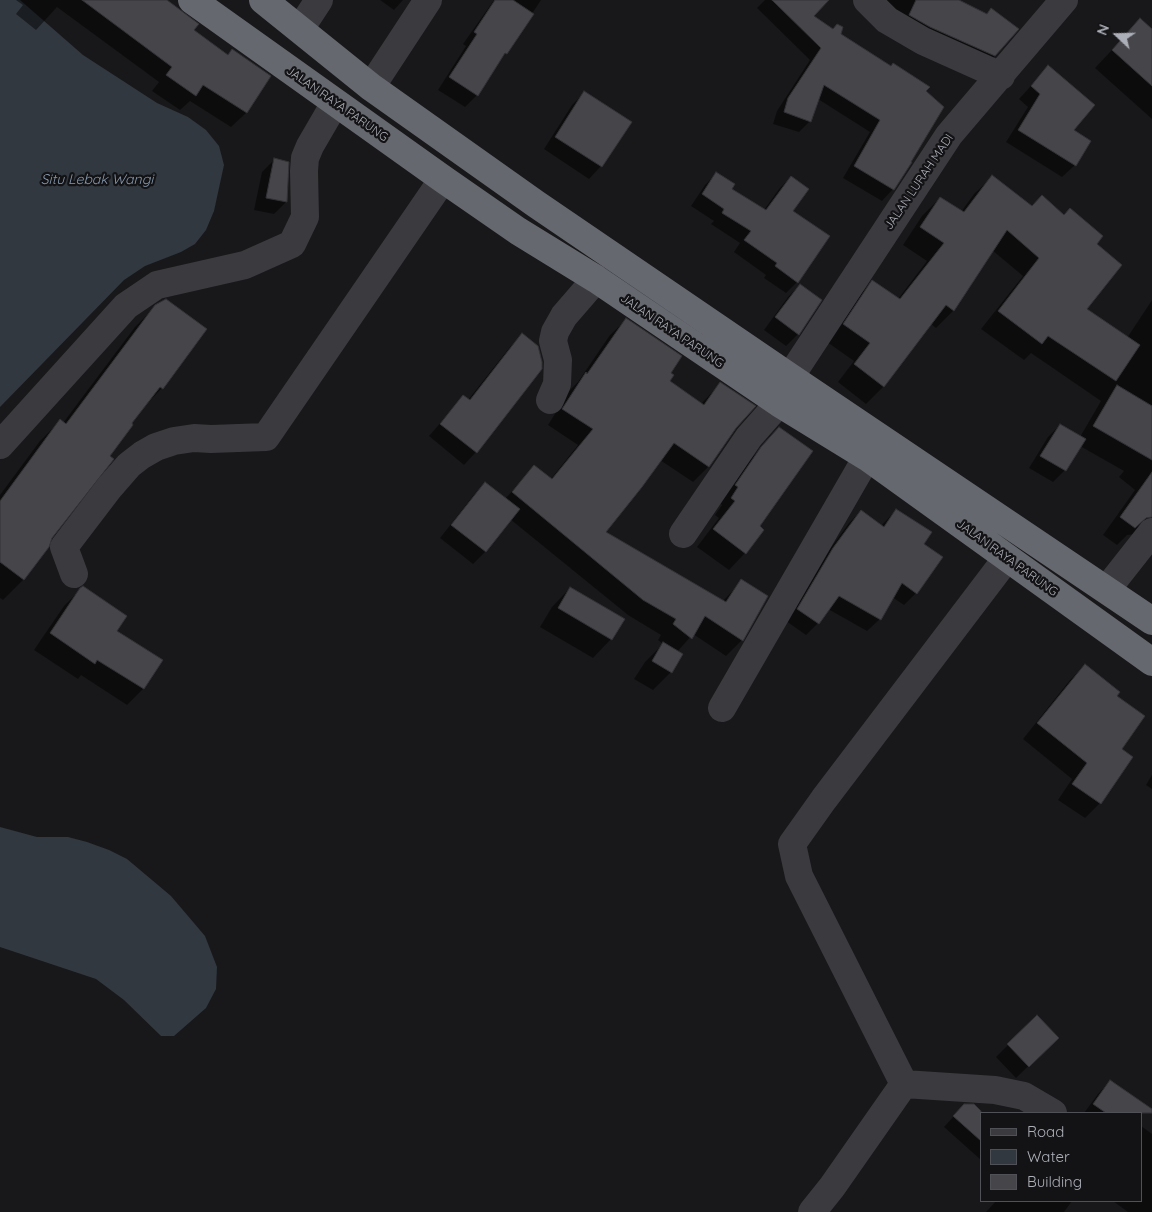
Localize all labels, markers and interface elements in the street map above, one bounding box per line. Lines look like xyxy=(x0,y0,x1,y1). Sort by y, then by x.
north arrow xyxy=(1092,10,1142,60)
text: N xyxy=(1093,22,1113,38)
street label: JALAN RAYA PARUNG xyxy=(283,63,391,145)
street label: JALAN LURAH MADI xyxy=(882,131,956,233)
water label: Situ Lebak Wangi xyxy=(41,172,153,188)
street label: JALAN RAYA PARUNG xyxy=(618,291,726,371)
street label: JALAN RAYA PARUNG xyxy=(954,517,1060,599)
legend xyxy=(980,1112,1142,1202)
text: Road xyxy=(1027,1122,1064,1141)
text: Water xyxy=(1027,1147,1070,1166)
text: Building xyxy=(1027,1172,1082,1191)

